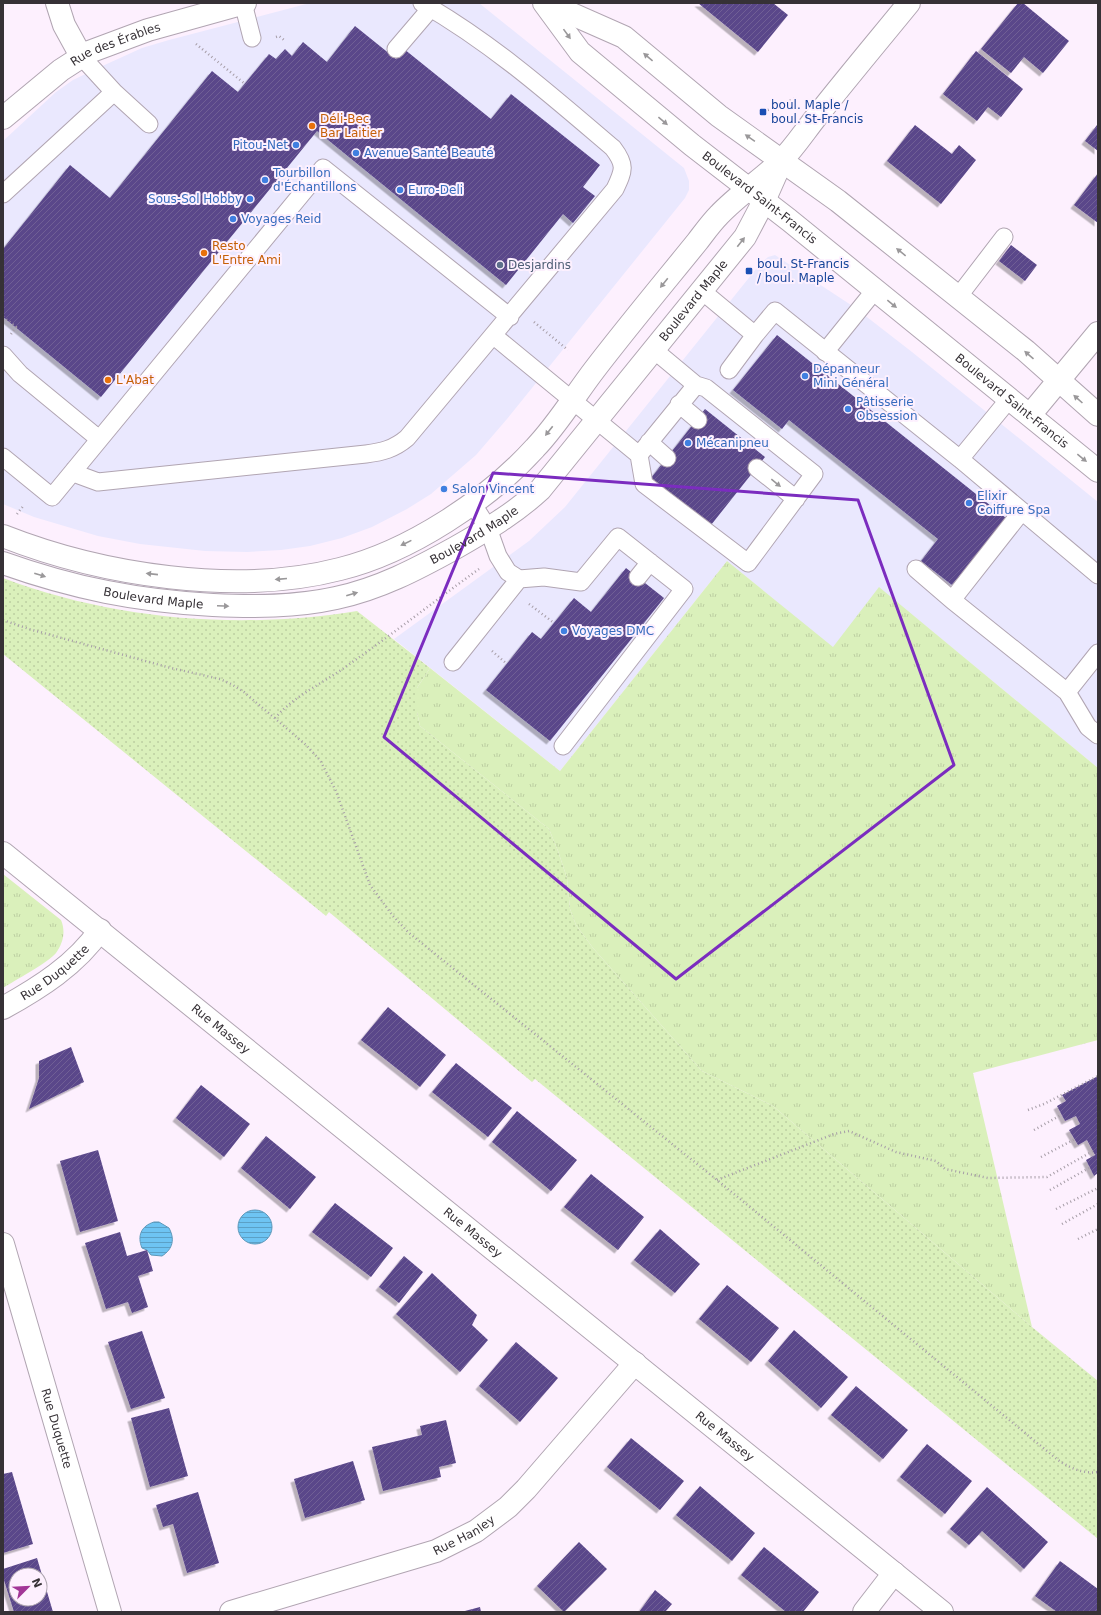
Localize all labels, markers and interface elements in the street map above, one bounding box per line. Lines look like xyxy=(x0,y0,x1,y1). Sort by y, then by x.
street label: Rue des Érables xyxy=(68,20,162,69)
one-way arrow xyxy=(563,29,571,40)
one-way arrow xyxy=(643,53,654,62)
place label: boul. Maple / boul. St-Francis xyxy=(771,98,863,126)
marker: boul. Maple / boul. St-Francis xyxy=(758,107,768,117)
place label: Déli-Bec Bar Laitier xyxy=(320,112,382,140)
one-way arrow xyxy=(658,117,669,126)
marker: Déli-Bec Bar Laitier xyxy=(307,121,317,131)
one-way arrow xyxy=(745,134,755,142)
place label: Pitou-Net xyxy=(233,138,288,152)
marker: Pitou-Net xyxy=(291,140,301,150)
place label: Avenue Santé Beauté xyxy=(364,146,494,160)
marker: Avenue Santé Beauté xyxy=(351,148,361,158)
street label: Boulevard Saint-Francis xyxy=(699,148,820,247)
place label: Tourbillon d'Échantillons xyxy=(272,166,357,194)
marker: Tourbillon d'Échantillons xyxy=(260,175,270,185)
place label: Euro-Deli xyxy=(408,183,463,197)
marker: Euro-Deli xyxy=(395,185,405,195)
place label: Sous-Sol Hobby xyxy=(148,192,242,206)
marker: Sous-Sol Hobby xyxy=(245,194,255,204)
place label: Voyages Reid xyxy=(241,212,321,226)
marker: Voyages Reid xyxy=(228,214,238,224)
one-way arrow xyxy=(737,236,745,247)
place label: Resto L'Entre Ami xyxy=(212,239,281,267)
one-way arrow xyxy=(895,247,906,256)
marker: Resto L'Entre Ami xyxy=(199,248,209,258)
street label: Boulevard Maple xyxy=(656,257,731,344)
place label: boul. St-Francis / boul. Maple xyxy=(757,257,849,285)
place label: Desjardins xyxy=(508,258,571,272)
marker: Desjardins xyxy=(495,260,505,270)
marker: boul. St-Francis / boul. Maple xyxy=(744,266,754,276)
one-way arrow xyxy=(660,277,669,288)
one-way arrow xyxy=(887,300,898,309)
street label: Boulevard Saint-Francis xyxy=(952,351,1071,451)
one-way arrow xyxy=(1025,351,1034,360)
place label: Dépanneur Mini Général xyxy=(813,362,889,390)
marker: Dépanneur Mini Général xyxy=(800,371,810,381)
place label: L'Abat xyxy=(116,373,154,387)
marker: L'Abat xyxy=(103,375,113,385)
one-way arrow xyxy=(1073,394,1083,403)
place label: Pâtisserie Obsession xyxy=(856,395,917,423)
marker: Pâtisserie Obsession xyxy=(843,404,853,414)
one-way arrow xyxy=(544,426,553,437)
place label: Mécanipneu xyxy=(696,436,769,450)
marker: Mécanipneu xyxy=(683,438,693,448)
one-way arrow xyxy=(1076,454,1087,462)
one-way arrow xyxy=(771,479,782,488)
place label: Salon Vincent xyxy=(452,482,535,496)
marker: Salon Vincent xyxy=(439,484,449,494)
place label: Elixir Coiffure Spa xyxy=(977,489,1050,517)
marker: Elixir Coiffure Spa xyxy=(964,498,974,508)
street label: Boulevard Maple xyxy=(428,503,521,567)
one-way arrow xyxy=(400,540,411,546)
one-way arrow xyxy=(146,571,158,578)
one-way arrow xyxy=(34,572,46,578)
one-way arrow xyxy=(275,575,288,582)
street label: Boulevard Maple xyxy=(102,585,204,611)
one-way arrow xyxy=(346,591,358,597)
one-way arrow xyxy=(217,602,229,609)
place label: Voyages DMC xyxy=(572,624,654,638)
marker: Voyages DMC xyxy=(559,626,569,636)
street label: Rue Duquette xyxy=(18,942,92,1003)
street label: Rue Massey xyxy=(189,1001,253,1057)
street label: Rue Massey xyxy=(441,1205,505,1261)
street label: Rue Duquette xyxy=(38,1387,75,1470)
street label: Rue Massey xyxy=(693,1408,757,1464)
street label: Rue Hanley xyxy=(431,1512,498,1558)
north arrow xyxy=(8,1567,48,1607)
text: N xyxy=(29,1576,44,1590)

